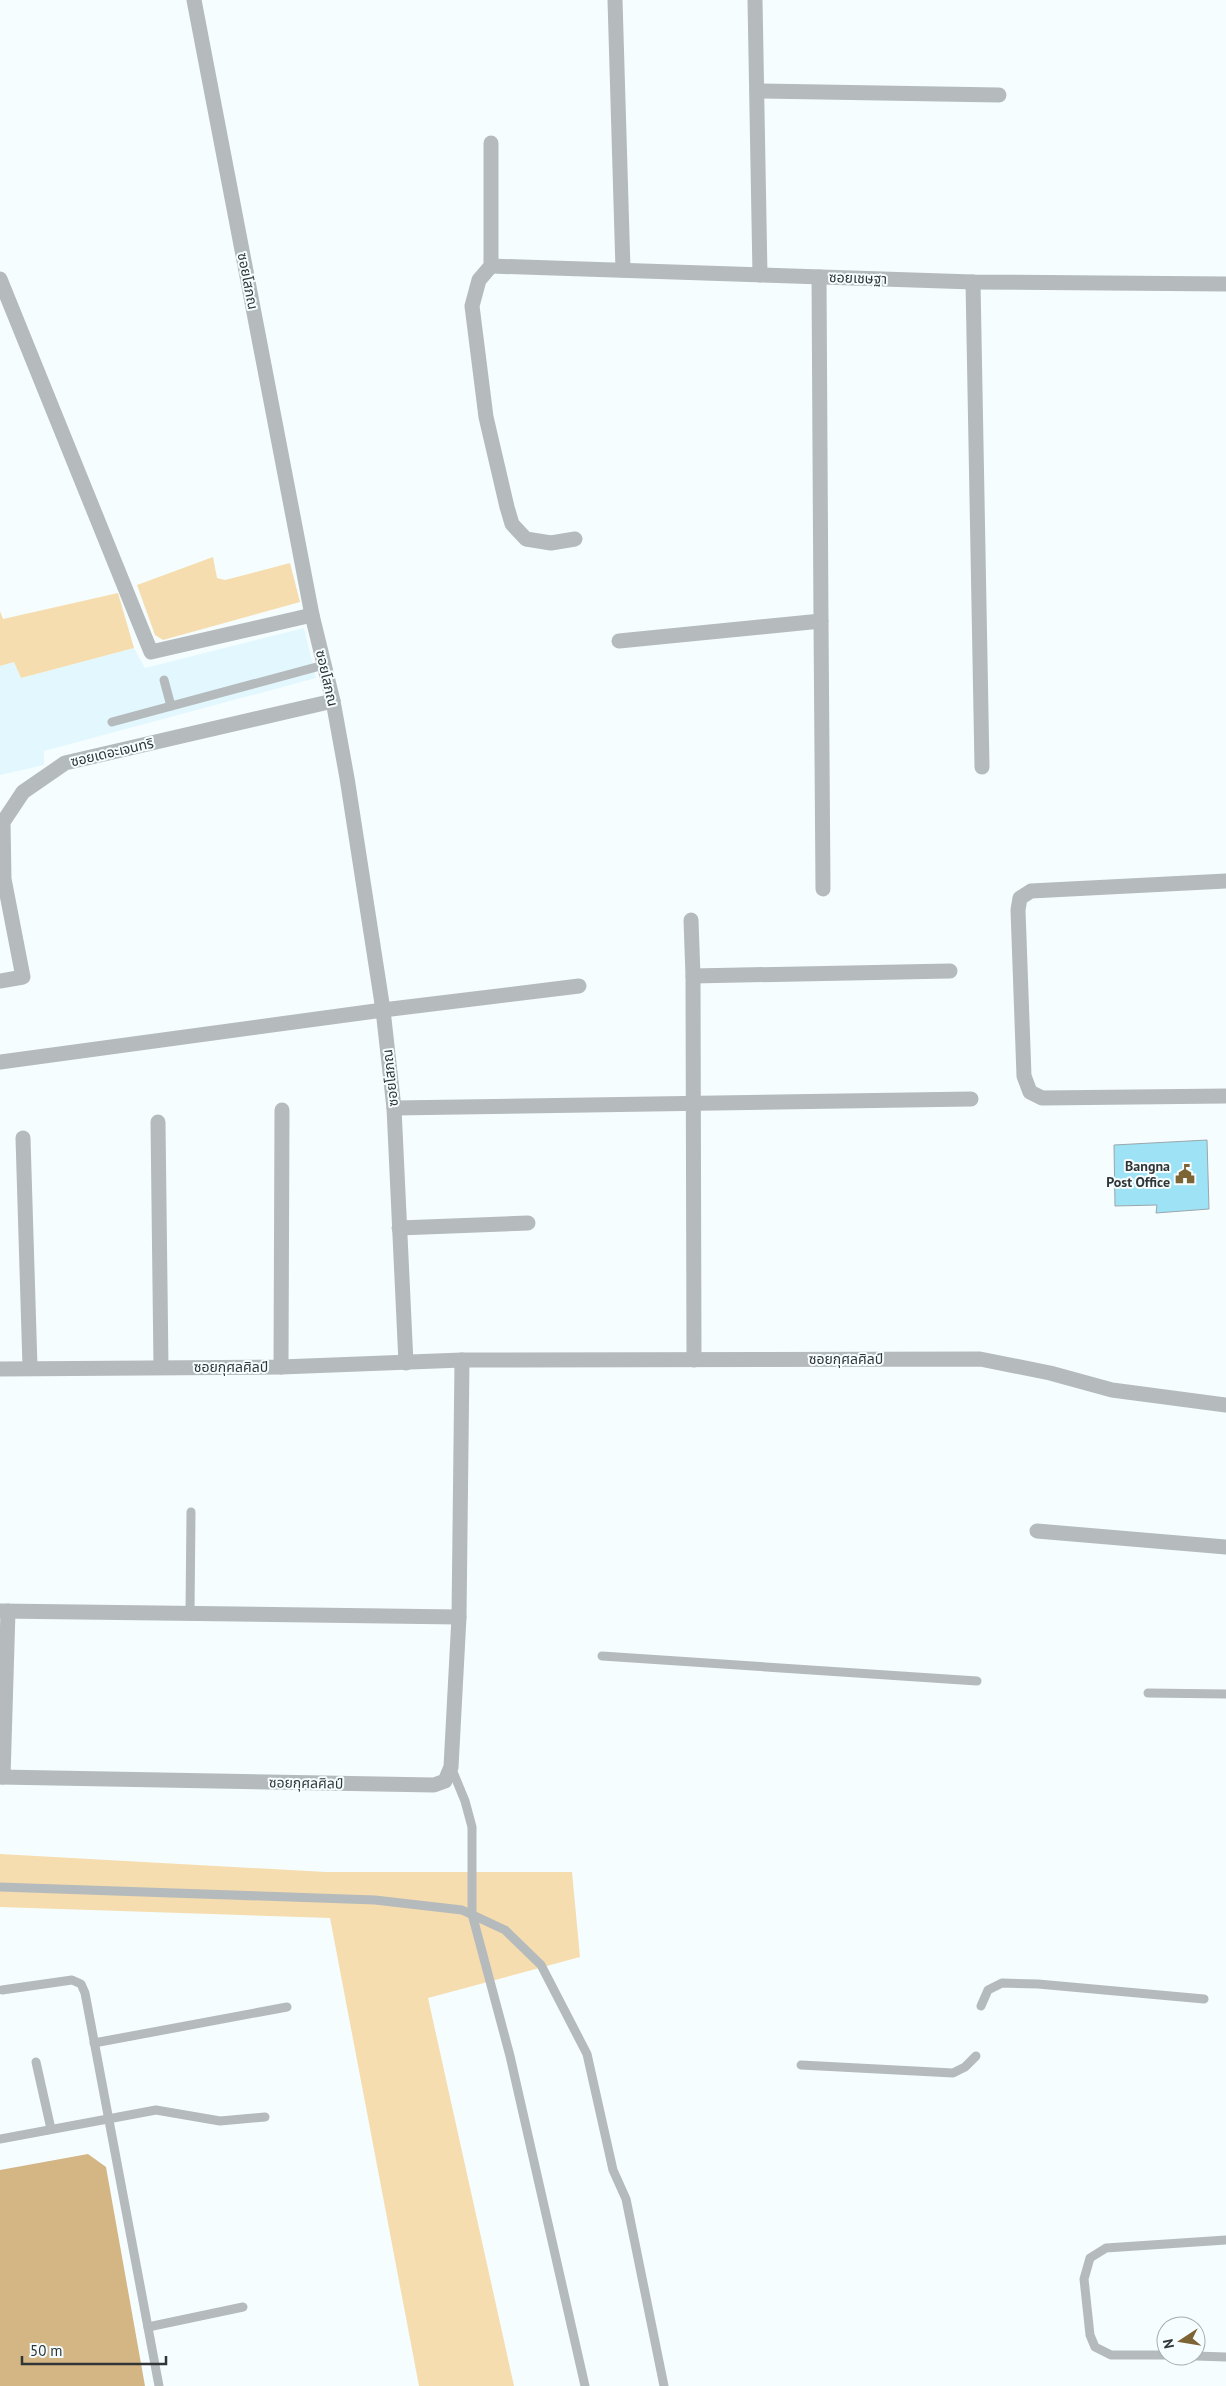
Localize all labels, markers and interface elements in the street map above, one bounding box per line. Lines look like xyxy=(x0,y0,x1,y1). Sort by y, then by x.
street label: ซอยโสภณ xyxy=(234,251,262,311)
street label: ซอยเชษฐา xyxy=(829,268,887,288)
street label: ซอยโสภณ xyxy=(312,648,342,708)
street label: ซอยเดอะเจนทริ xyxy=(69,734,155,770)
street label: ซอยโสภณ xyxy=(378,1048,402,1108)
place label: Bangna Post Office xyxy=(1106,1157,1170,1191)
public building icon: Bangna Post Office xyxy=(1174,1163,1196,1185)
street label: ซอยกุศลศิลป์ xyxy=(809,1350,883,1368)
street label: ซอยกุศลศิลป์ xyxy=(194,1358,268,1376)
street label: ซอยกุศลศิลป์ xyxy=(269,1773,343,1793)
north arrow xyxy=(1156,2316,1206,2366)
scale bar xyxy=(22,2334,166,2366)
text: N xyxy=(1159,2337,1178,2350)
text: 50 m xyxy=(30,2341,63,2360)

